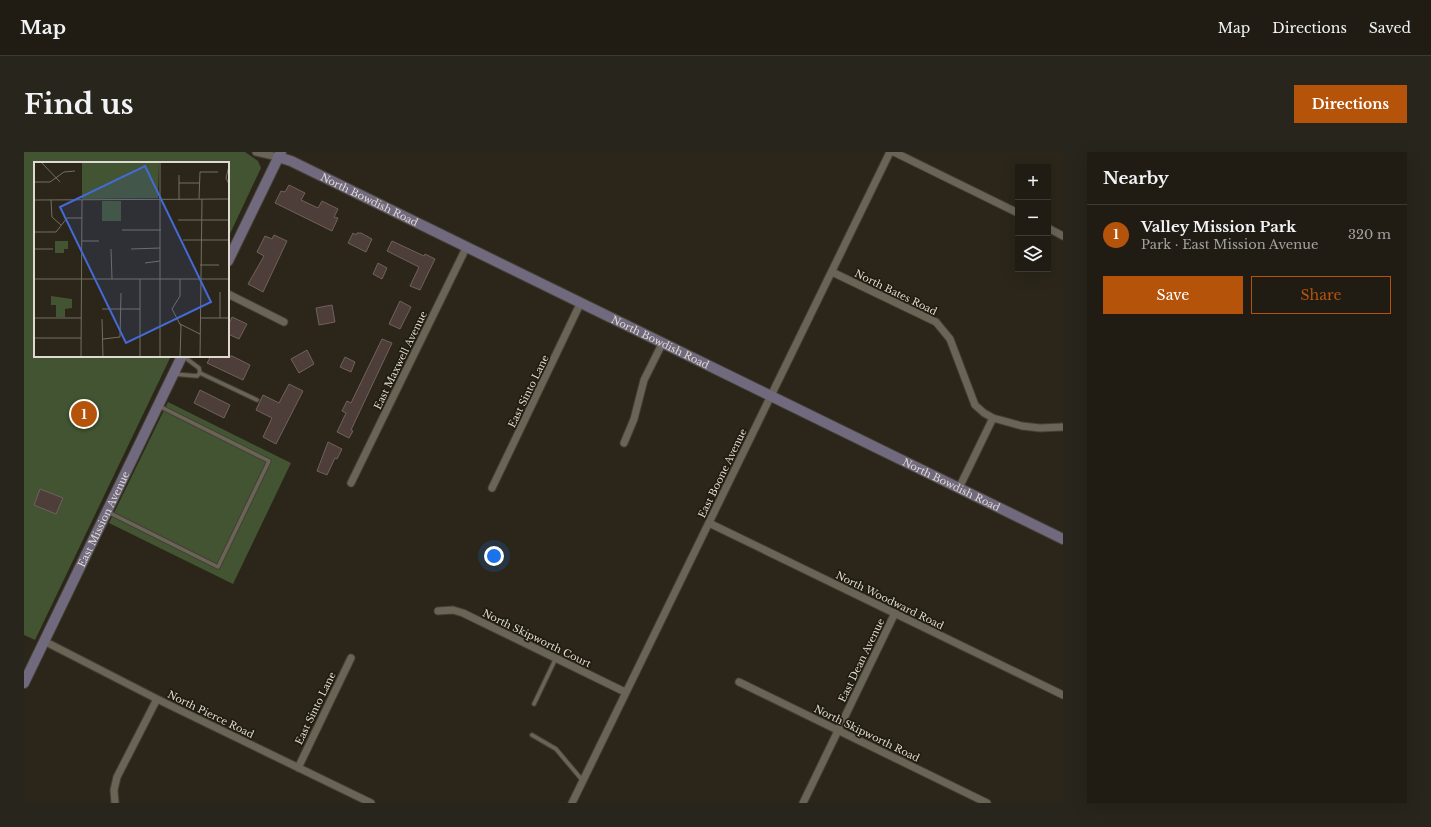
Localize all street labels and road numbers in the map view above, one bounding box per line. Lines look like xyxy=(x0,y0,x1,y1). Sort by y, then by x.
street label: North Bowdish Road xyxy=(318,170,420,229)
street label: North Bates Road xyxy=(852,267,939,318)
street label: East Maxwell Avenue xyxy=(371,309,430,411)
street label: North Bowdish Road xyxy=(609,313,711,372)
street label: East Sinto Lane xyxy=(505,352,552,430)
street label: East Boone Avenue xyxy=(695,426,750,520)
street label: North Bowdish Road xyxy=(900,455,1002,514)
street label: East Mission Avenue xyxy=(75,469,132,569)
street label: North Woodward Road xyxy=(834,569,946,632)
street label: North Skipworth Court xyxy=(480,606,593,671)
street label: East Dean Avenue xyxy=(836,616,887,704)
street label: East Sinto Lane xyxy=(292,669,339,747)
street label: North Pierce Road xyxy=(165,688,256,741)
street label: North Skipworth Road xyxy=(812,702,922,765)

